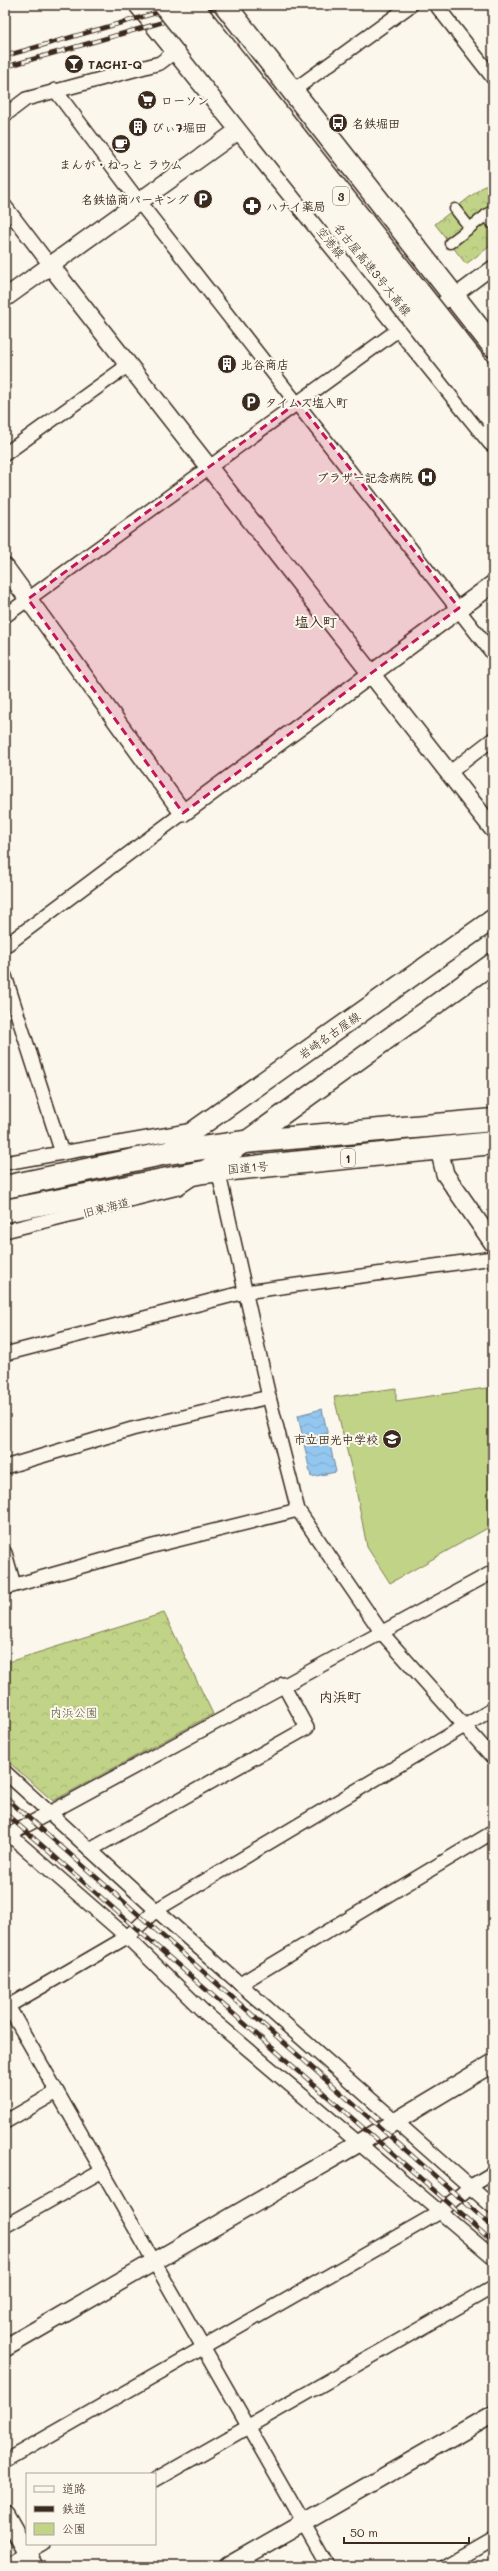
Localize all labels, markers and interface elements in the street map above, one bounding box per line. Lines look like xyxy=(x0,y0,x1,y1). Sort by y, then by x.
bar icon: TACHI-Q xyxy=(63,53,85,75)
place label: TACHI-Q xyxy=(88,56,142,72)
supermarket icon: ローソン xyxy=(136,89,158,111)
place label: ローソン xyxy=(161,92,209,108)
bus stop icon: 名鉄堀田 xyxy=(327,112,349,134)
place label: 名鉄堀田 xyxy=(352,115,400,131)
building icon: びぃ7堀田 xyxy=(127,116,149,138)
place label: びぃ7堀田 xyxy=(152,119,207,135)
cafe icon: まんが・ねっと ラウム xyxy=(110,133,132,155)
place label: まんが・ねっと ラウム xyxy=(59,156,183,172)
road number: 3 xyxy=(333,187,349,205)
parking icon: 名鉄協商パーキング xyxy=(192,188,214,210)
place label: 名鉄協商パーキング xyxy=(81,191,189,207)
pharmacy icon: ハナイ薬局 xyxy=(241,195,263,217)
place label: ハナイ薬局 xyxy=(266,198,326,214)
street label: 名古屋高速3号大高線 xyxy=(331,219,415,319)
street label: 空港線 xyxy=(313,223,349,261)
building icon: 北谷商店 xyxy=(216,353,238,375)
place label: 北谷商店 xyxy=(241,356,289,372)
parking icon: タイムズ塩入町 xyxy=(240,391,262,413)
place label: タイムズ塩入町 xyxy=(265,394,348,410)
hospital icon: ブラザー記念病院 xyxy=(416,466,438,488)
place label: ブラザー記念病院 xyxy=(317,469,413,485)
district label: 塩入町 xyxy=(295,612,337,631)
street label: 岩崎名古屋線 xyxy=(295,1008,363,1062)
road number: 1 xyxy=(341,1149,355,1167)
street label: 国道1号 xyxy=(227,1157,269,1177)
street label: 旧東海道 xyxy=(81,1193,131,1221)
school or university icon: 市立田光中学校 xyxy=(381,1428,403,1450)
place label: 市立田光中学校 xyxy=(294,1431,378,1447)
district label: 内浜町 xyxy=(319,1687,361,1706)
park label: 内浜公園 xyxy=(50,1704,98,1720)
legend xyxy=(26,2473,156,2545)
text: 道路 xyxy=(62,2480,86,2496)
text: 鉄道 xyxy=(62,2500,86,2516)
scale bar xyxy=(344,2519,469,2545)
text: 公園 xyxy=(62,2520,86,2536)
text: 50 m xyxy=(350,2524,378,2540)

